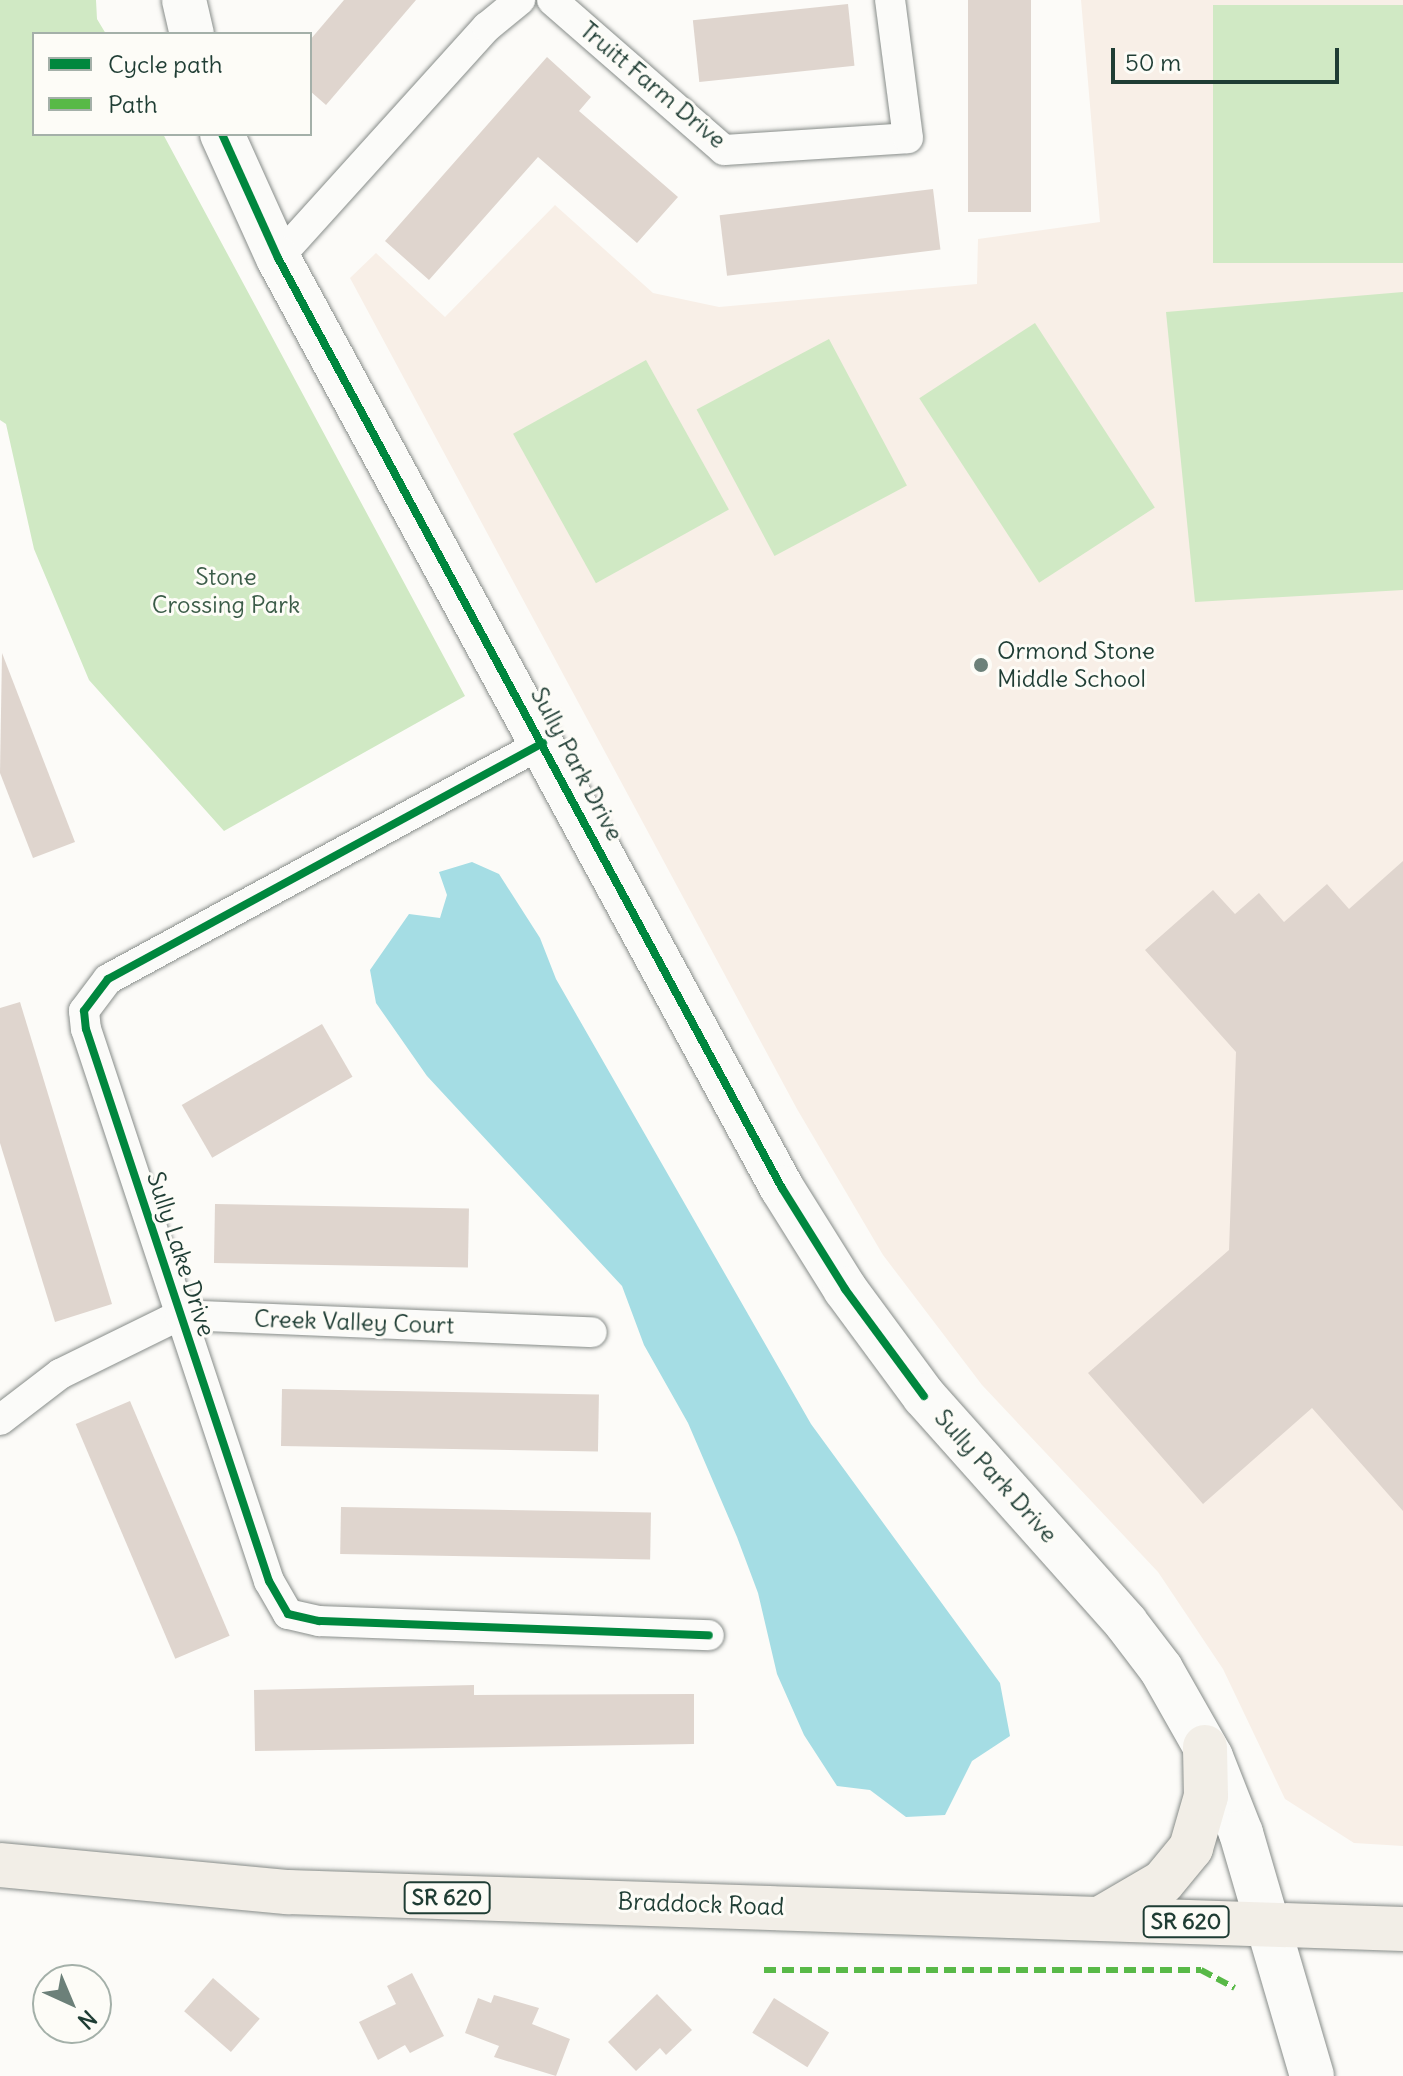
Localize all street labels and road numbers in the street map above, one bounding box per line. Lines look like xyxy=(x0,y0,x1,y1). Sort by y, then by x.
street label: Truitt Farm Drive xyxy=(574,16,732,154)
street label: Sully Park Drive xyxy=(524,682,630,846)
street label: Sully Lake Drive xyxy=(141,1168,221,1340)
street label: Creek Valley Court xyxy=(253,1304,455,1340)
street label: Sully Park Drive xyxy=(929,1403,1063,1549)
road number: SR 620 xyxy=(403,1880,491,1916)
street label: Braddock Road xyxy=(617,1887,785,1921)
road number: SR 620 xyxy=(1142,1904,1230,1940)

